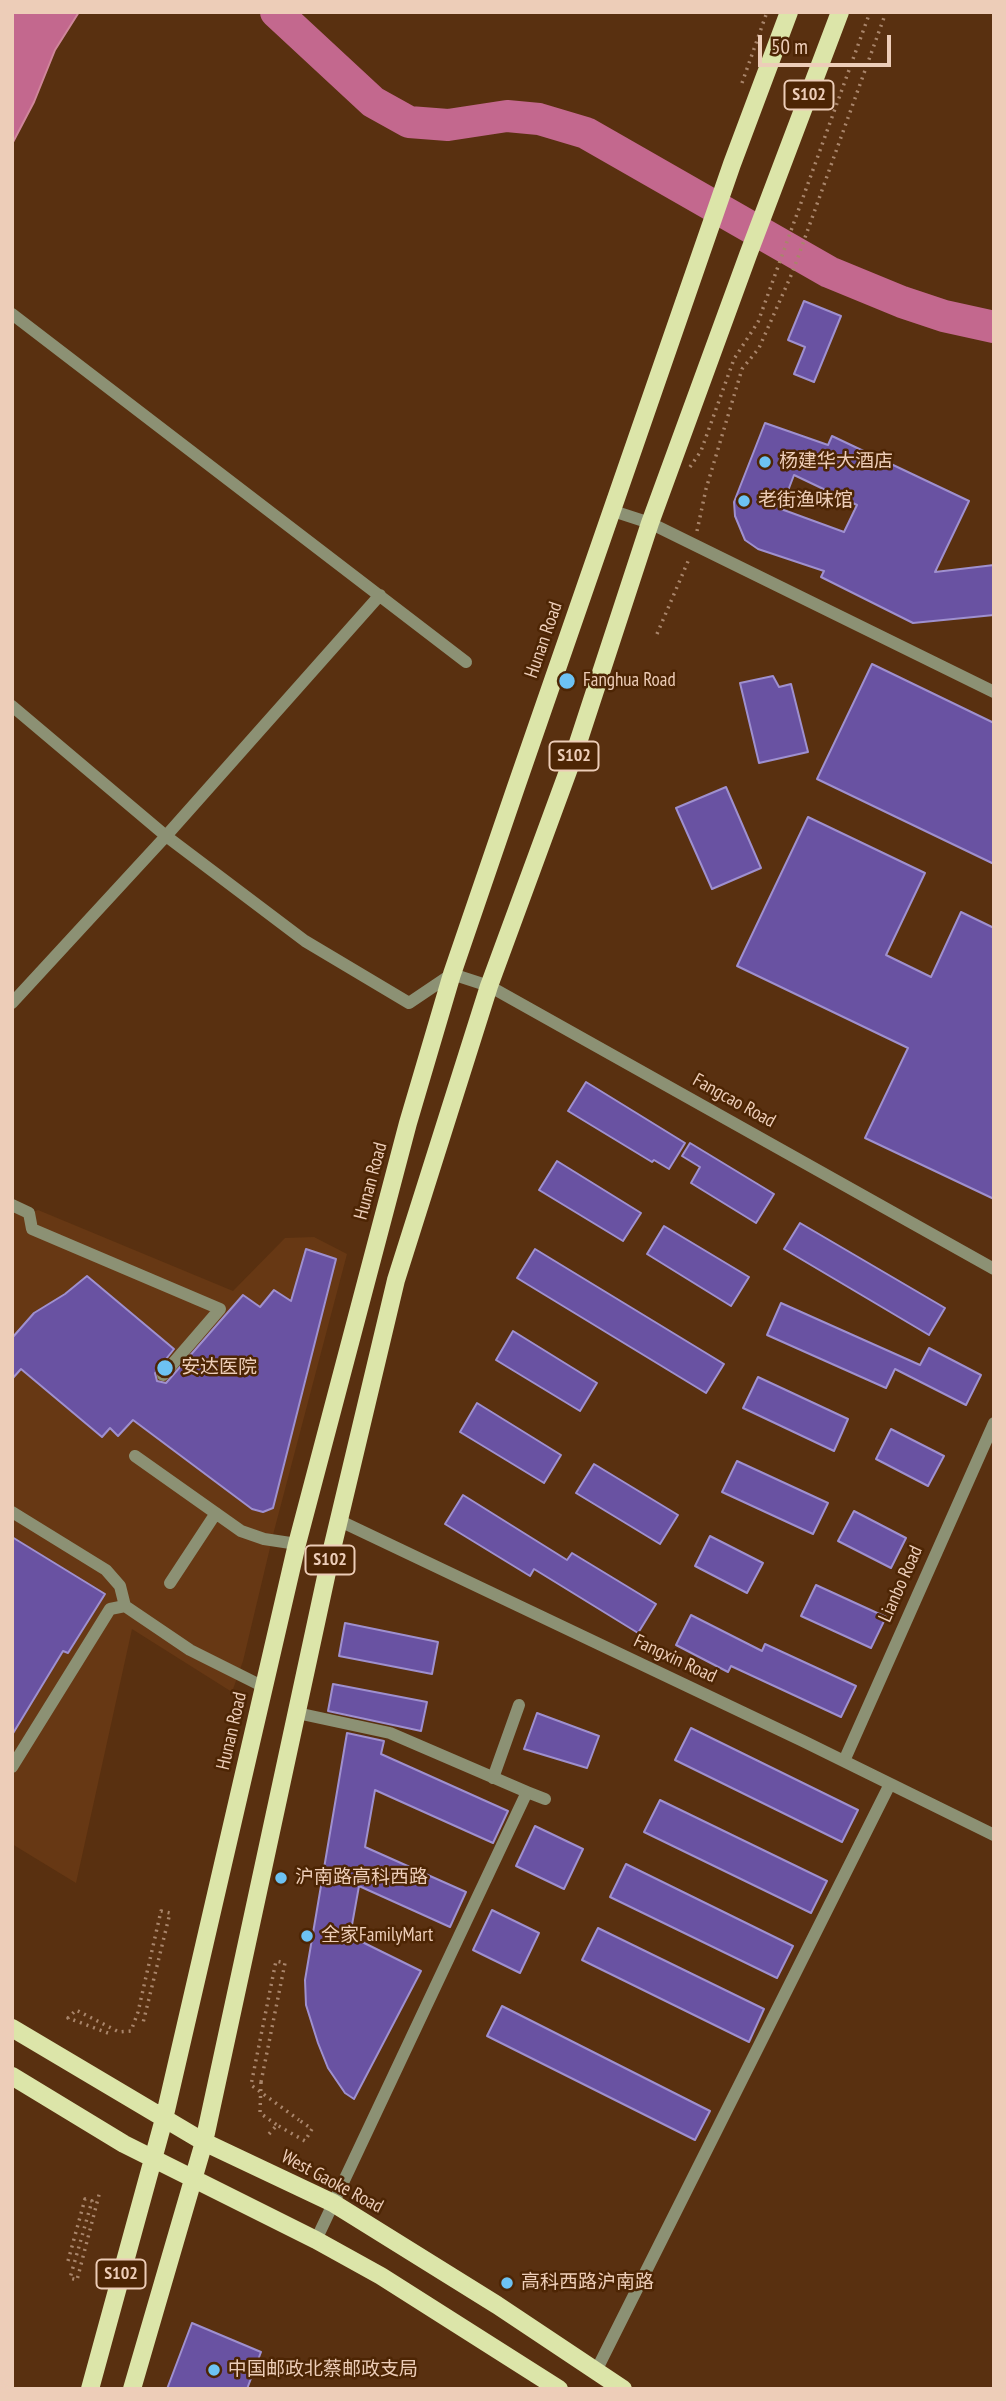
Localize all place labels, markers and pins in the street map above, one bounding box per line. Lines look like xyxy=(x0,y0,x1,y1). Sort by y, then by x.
place label: 杨建华大酒店 xyxy=(779,451,893,473)
marker: 杨建华大酒店 xyxy=(757,454,773,470)
place label: 老街渔味馆 xyxy=(758,490,853,512)
marker: 老街渔味馆 xyxy=(736,493,752,509)
place label: Fanghua Road xyxy=(583,670,676,692)
marker: Fanghua Road xyxy=(557,671,577,691)
place label: 安达医院 xyxy=(181,1357,257,1379)
marker: 安达医院 xyxy=(155,1358,175,1378)
place label: 沪南路高科西路 xyxy=(295,1867,428,1889)
marker: 沪南路高科西路 xyxy=(273,1870,289,1886)
place label: 全家FamilyMart xyxy=(321,1925,433,1947)
marker: 全家FamilyMart xyxy=(299,1928,315,1944)
place label: 高科西路沪南路 xyxy=(521,2272,654,2294)
marker: 高科西路沪南路 xyxy=(499,2275,515,2291)
place label: 中国邮政北蔡邮政支局 xyxy=(228,2359,418,2381)
marker: 中国邮政北蔡邮政支局 xyxy=(206,2362,222,2378)

